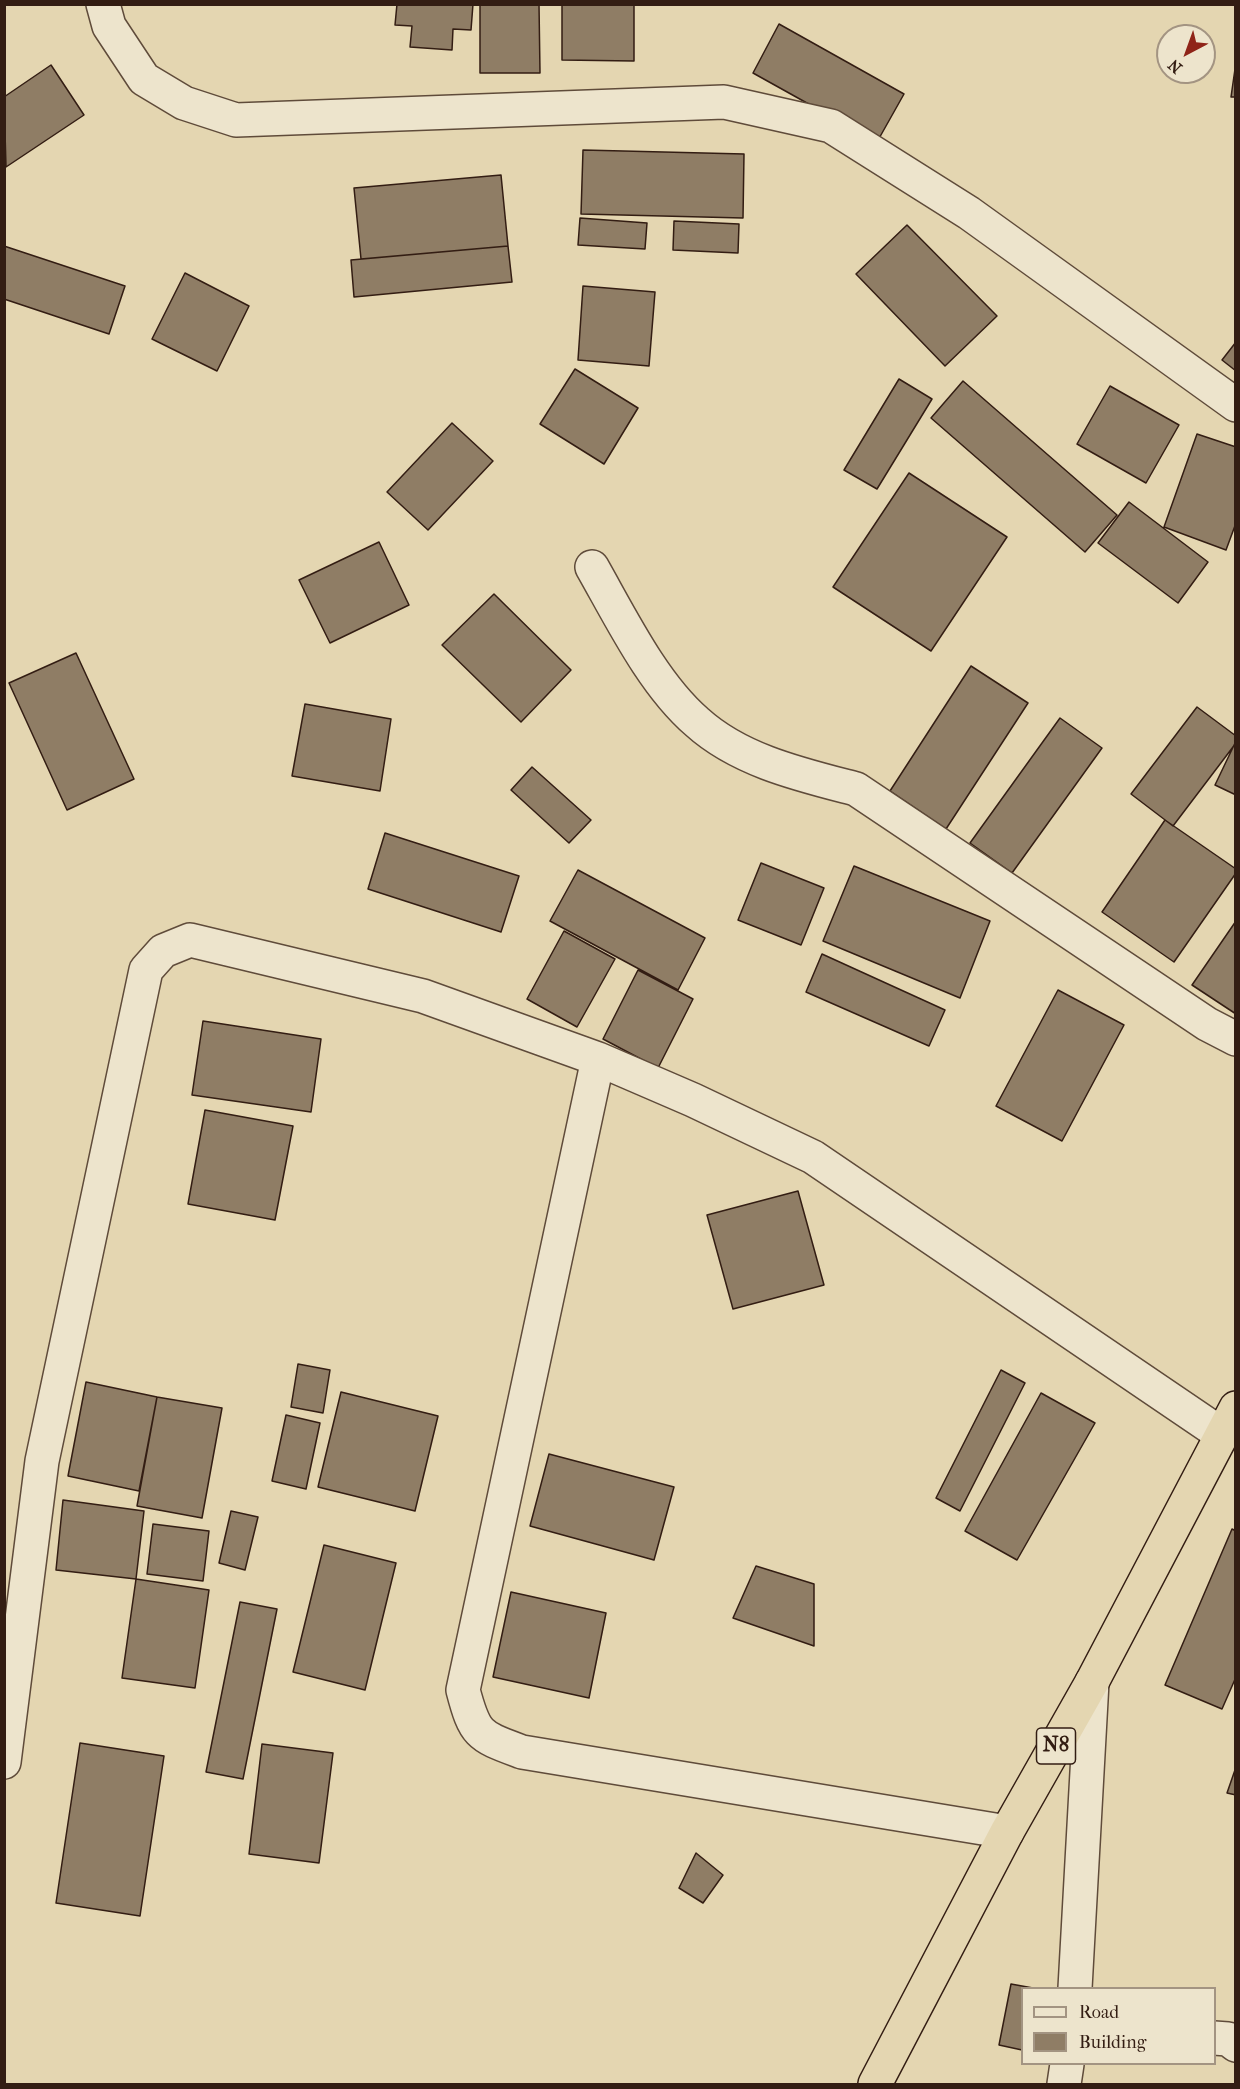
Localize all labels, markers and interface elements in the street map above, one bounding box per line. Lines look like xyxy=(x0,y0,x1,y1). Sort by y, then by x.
north arrow xyxy=(1156,24,1216,84)
text: N xyxy=(1164,55,1186,78)
road number: N8 xyxy=(1036,1728,1076,1764)
legend xyxy=(1021,1987,1216,2065)
text: Road xyxy=(1079,2002,1119,2023)
text: Building xyxy=(1079,2032,1146,2053)

